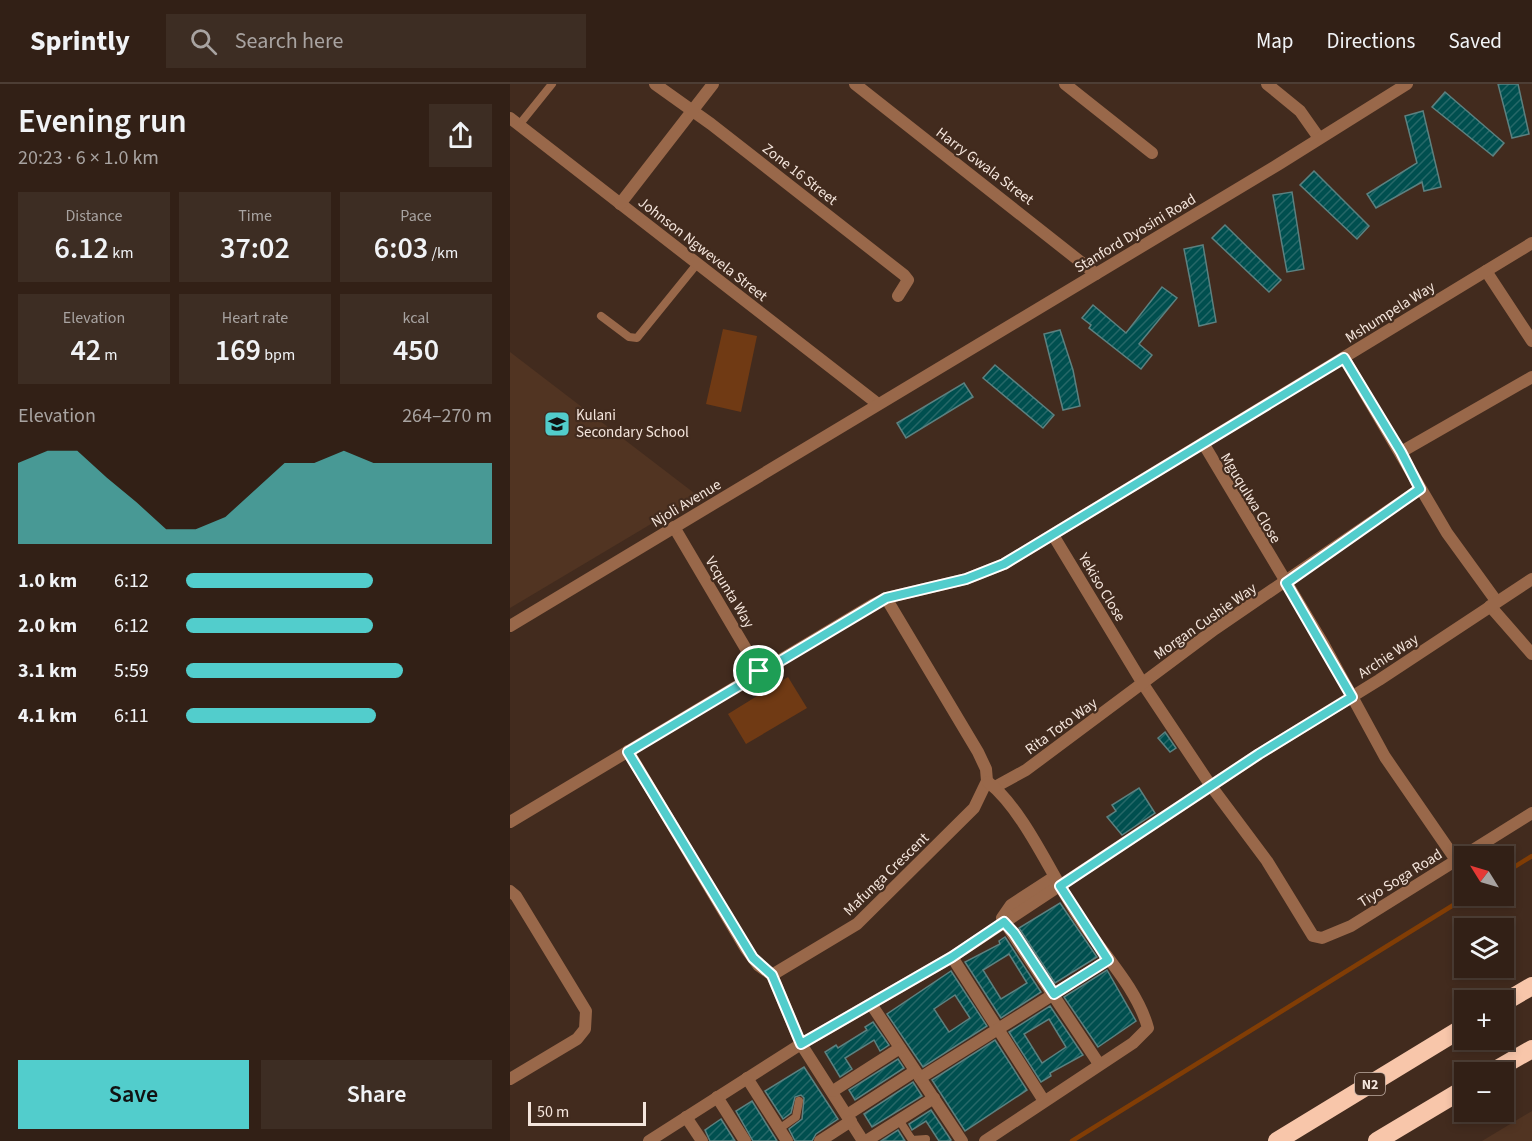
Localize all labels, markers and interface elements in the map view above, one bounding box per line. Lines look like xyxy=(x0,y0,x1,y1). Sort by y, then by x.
search box xyxy=(166,14,586,68)
text: Sprintly xyxy=(30,21,130,61)
icon: search xyxy=(187,25,220,58)
text: Search here xyxy=(235,25,343,57)
text: Map xyxy=(1256,26,1294,56)
text: Directions xyxy=(1327,26,1415,56)
text: Saved xyxy=(1448,26,1502,56)
text: Evening run xyxy=(18,98,187,145)
button: share xyxy=(429,104,492,167)
street label: Harry Gwala Street xyxy=(931,123,1038,210)
street label: Zone 16 Street xyxy=(758,138,842,210)
text: 20:23 · 6 × 1.0 km xyxy=(18,144,159,172)
street label: Stanford Dyosini Road xyxy=(1071,189,1200,278)
street label: Johnson Ngwevela Street xyxy=(634,192,772,307)
text: Distance xyxy=(66,205,122,227)
text: Time xyxy=(238,205,272,227)
text: Pace xyxy=(400,205,432,227)
text: 6.12 xyxy=(55,227,109,270)
text: 37:02 xyxy=(220,227,290,270)
text: 6:03 xyxy=(374,227,428,270)
text: km xyxy=(109,242,133,264)
text: /km xyxy=(428,242,458,264)
street label: Mshumpela Way xyxy=(1341,276,1439,348)
text: Elevation xyxy=(63,307,125,329)
text: Heart rate xyxy=(222,307,288,329)
text: kcal xyxy=(403,307,429,329)
text: 42 xyxy=(70,329,101,372)
text: 169 xyxy=(215,329,261,372)
text: 450 xyxy=(393,329,439,372)
text: m xyxy=(101,344,118,366)
text: bpm xyxy=(261,344,295,366)
text: Elevation xyxy=(18,402,96,430)
text: 264–270 m xyxy=(402,402,492,430)
place label: Kulani Secondary School xyxy=(576,405,689,443)
school or university icon: Kulani Secondary School xyxy=(542,409,572,439)
street label: Mguqulwa Close xyxy=(1215,449,1286,548)
street label: Njoli Avenue xyxy=(647,474,725,533)
street label: Yekiso Close xyxy=(1072,548,1130,626)
street label: Vcqunta Way xyxy=(700,553,759,632)
text: 1.0 km xyxy=(18,567,77,595)
text: 6:12 xyxy=(114,567,149,595)
street label: Morgan Cushie Way xyxy=(1150,578,1261,665)
text: 2.0 km xyxy=(18,612,77,640)
text: 6:12 xyxy=(114,612,149,640)
street label: Archie Way xyxy=(1354,629,1423,684)
pin xyxy=(733,645,784,696)
icon: arrive xyxy=(742,654,775,687)
text: 3.1 km xyxy=(18,657,77,685)
text: 5:59 xyxy=(114,657,149,685)
street label: Rita Toto Way xyxy=(1021,693,1102,760)
text: 4.1 km xyxy=(18,702,77,730)
text: 6:11 xyxy=(114,702,149,730)
street label: Mafunga Crescent xyxy=(839,828,934,921)
street label: Tiyo Soga Road xyxy=(1354,844,1447,913)
north arrow xyxy=(1454,846,1514,906)
map controls xyxy=(1454,846,1514,1122)
button: layers xyxy=(1454,918,1514,978)
button: + xyxy=(1454,990,1514,1050)
button: Save xyxy=(18,1060,249,1129)
button: Share xyxy=(261,1060,492,1129)
button: − xyxy=(1454,1062,1514,1122)
road number: N2 xyxy=(1355,1073,1385,1095)
scale bar xyxy=(528,1099,646,1126)
text: 50 m xyxy=(537,1101,569,1123)

